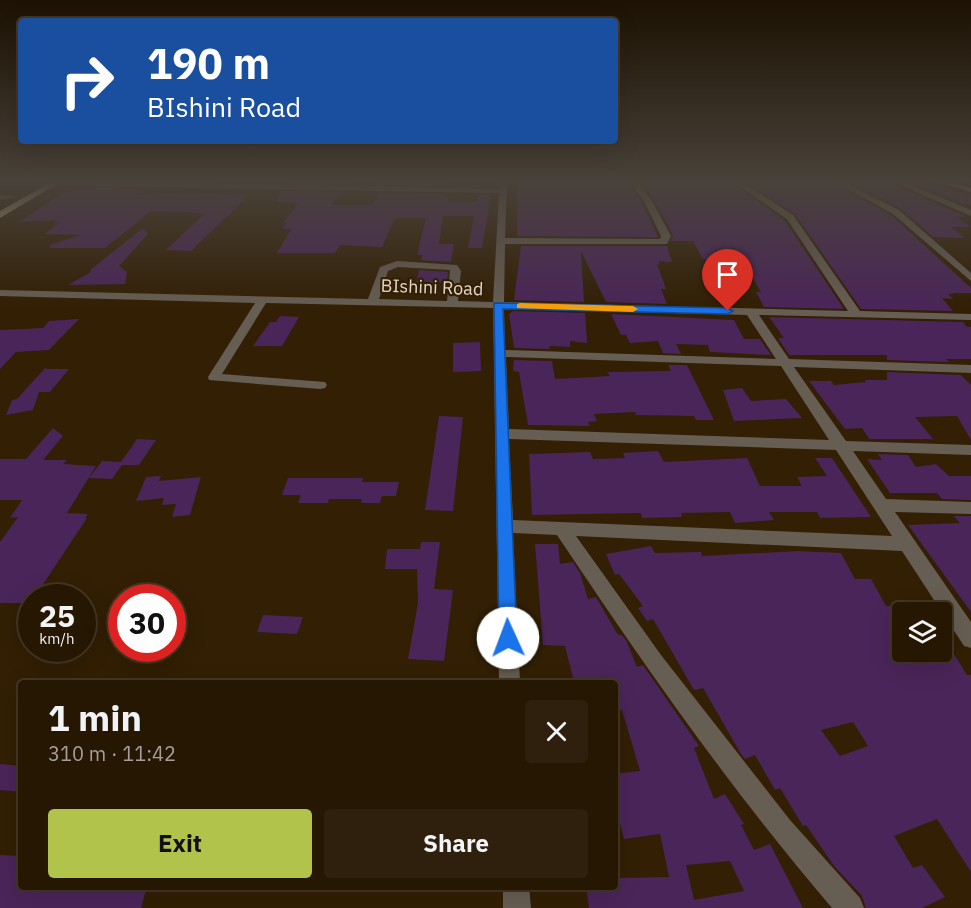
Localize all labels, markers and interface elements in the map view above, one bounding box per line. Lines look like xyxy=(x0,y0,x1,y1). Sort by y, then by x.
text: 190 m xyxy=(147,36,270,91)
icon: right xyxy=(48,42,126,120)
text: BIshini Road xyxy=(147,89,301,124)
pin xyxy=(702,249,753,311)
icon: arrive xyxy=(711,258,744,291)
street label: BIshini Road xyxy=(380,274,484,300)
speed limit sign: 30 xyxy=(108,584,186,662)
text: 25 xyxy=(39,596,75,635)
map controls xyxy=(892,602,952,662)
button: layers xyxy=(892,602,952,662)
position arrow xyxy=(476,606,540,670)
text: km/h xyxy=(39,629,75,648)
text: 1 min xyxy=(48,694,142,741)
button: close xyxy=(525,700,588,763)
text: 310 m · 11:42 xyxy=(48,740,176,767)
button: Exit xyxy=(48,809,312,878)
button: Share xyxy=(324,809,588,878)

